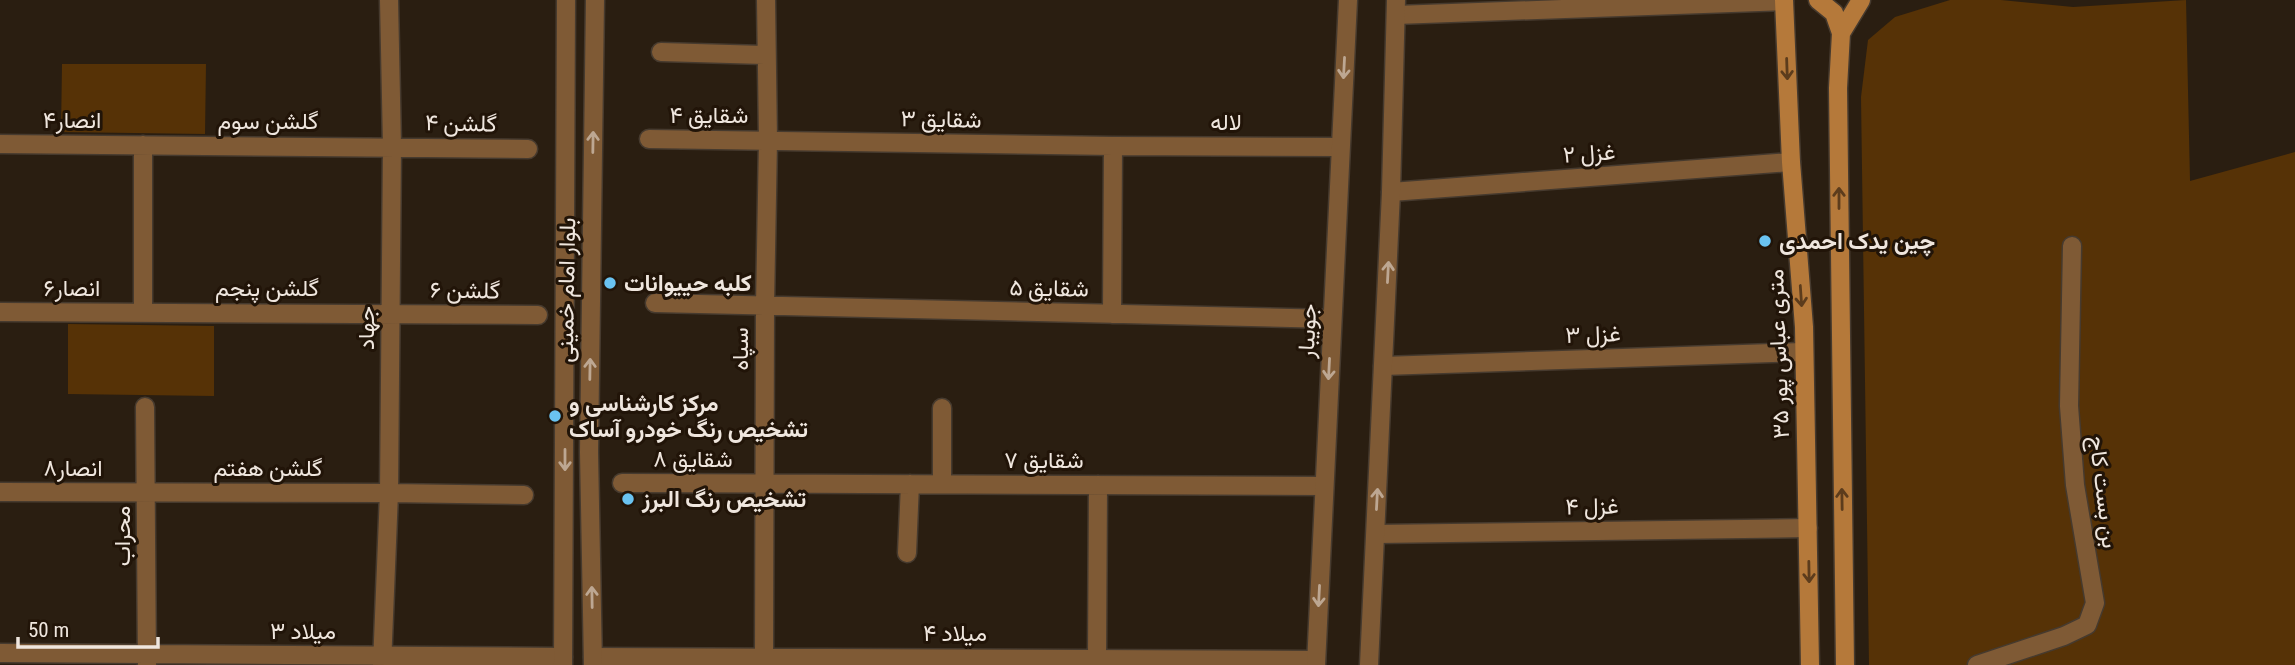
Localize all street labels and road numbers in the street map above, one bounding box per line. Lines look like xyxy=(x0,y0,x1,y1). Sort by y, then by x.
street label: شقایق ۴ xyxy=(670,102,748,129)
street label: شقایق ۳ xyxy=(900,105,982,134)
street label: انصار۴ xyxy=(43,107,101,135)
street label: گلشن سوم xyxy=(218,108,318,136)
street label: گلشن ۴ xyxy=(425,109,497,138)
street label: لاله xyxy=(1210,109,1242,136)
street label: غزل ۲ xyxy=(1562,138,1616,170)
street label: بلوار امام خمینی xyxy=(552,217,582,363)
street label: ۳۵ متری عباس پور xyxy=(1762,269,1797,439)
street label: شقایق ۵ xyxy=(1009,274,1089,303)
street label: انصار۶ xyxy=(44,275,100,303)
street label: گلشن پنجم xyxy=(215,275,319,304)
street label: گلشن ۶ xyxy=(430,276,500,305)
street label: جویبار xyxy=(1293,303,1323,360)
street label: جهاد xyxy=(353,306,381,350)
street label: غزل ۳ xyxy=(1565,320,1621,350)
street label: سپاه xyxy=(727,327,756,371)
street label: بن بست کاج xyxy=(2081,434,2124,550)
street label: شقایق ۸ xyxy=(653,446,733,473)
street label: شقایق ۷ xyxy=(1004,447,1084,474)
street label: انصار۸ xyxy=(43,455,103,483)
street label: گلشن هفتم xyxy=(213,455,323,483)
street label: غزل ۴ xyxy=(1565,493,1619,521)
street label: محراب xyxy=(109,506,137,566)
street label: میلاد ۳ xyxy=(270,618,336,645)
street label: میلاد ۴ xyxy=(923,620,987,647)

